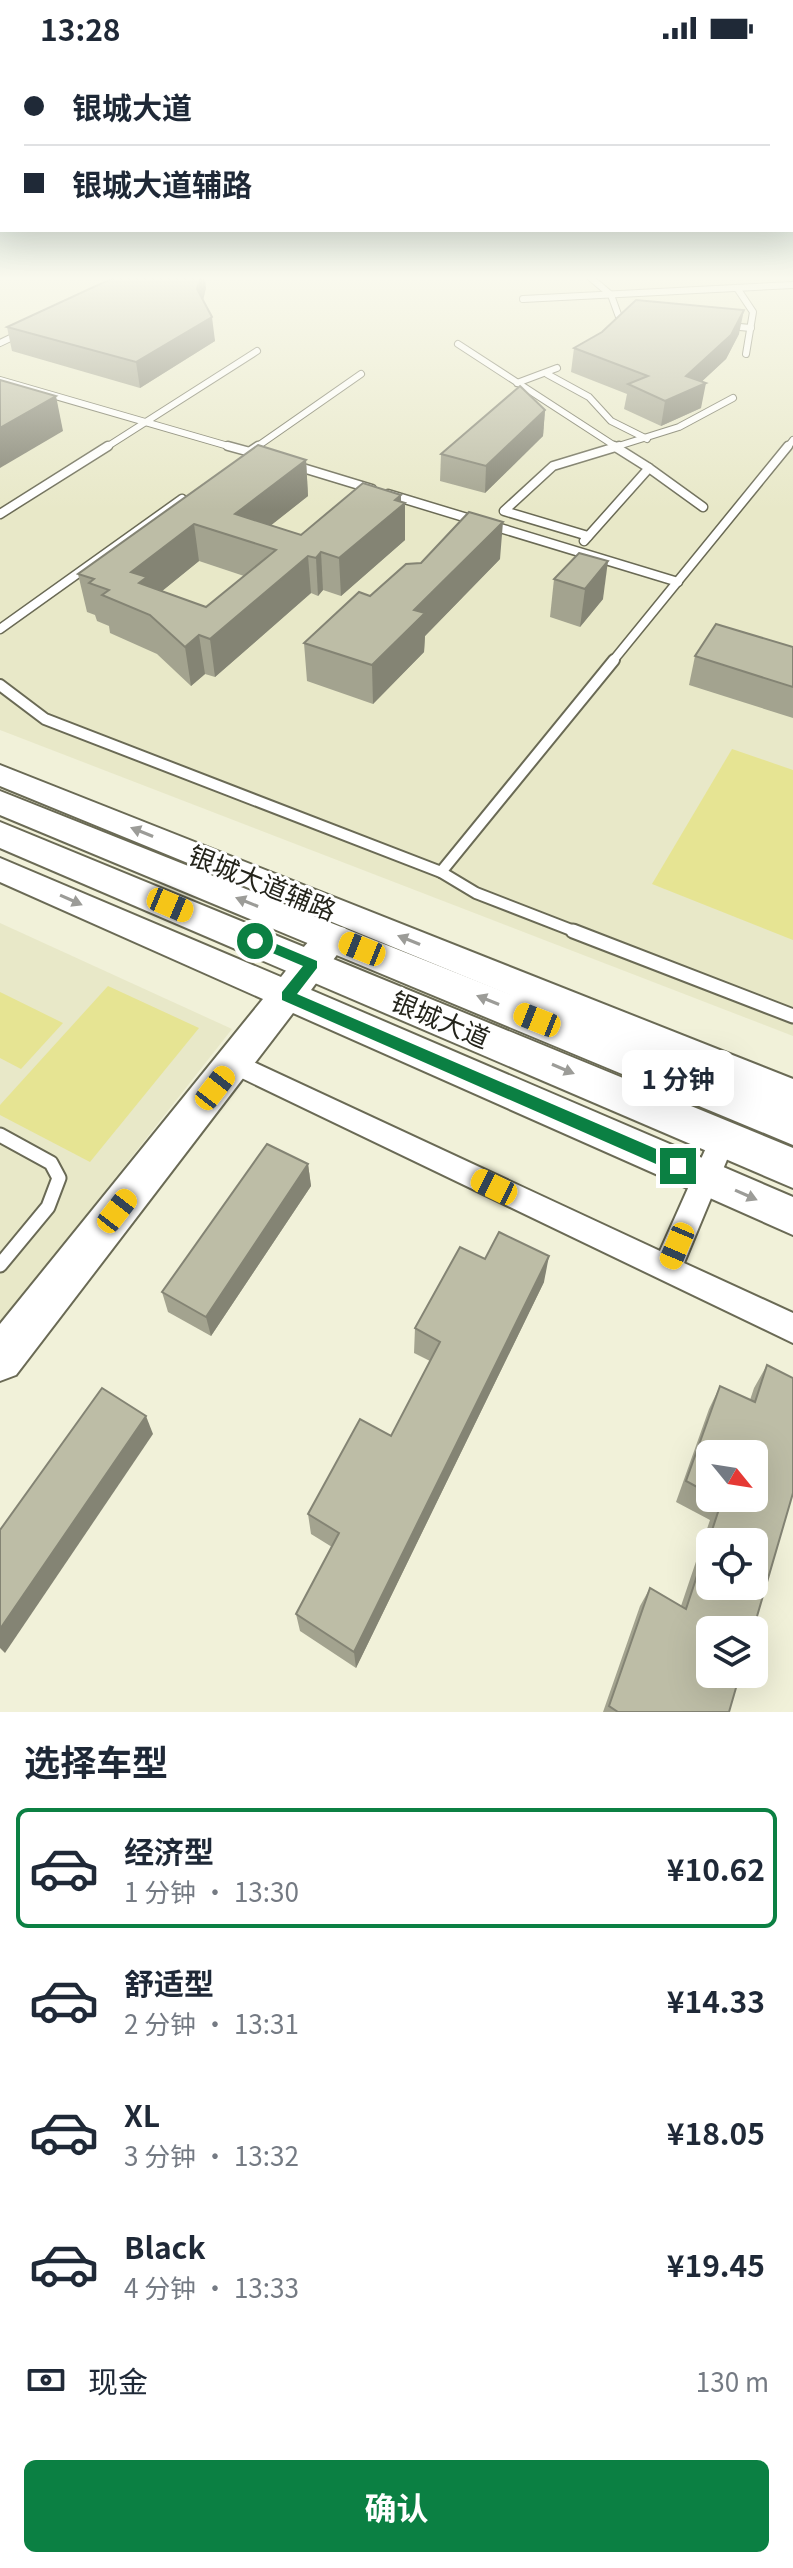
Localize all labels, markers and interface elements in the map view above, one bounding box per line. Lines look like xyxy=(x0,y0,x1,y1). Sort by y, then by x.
text: 13:28 xyxy=(40,6,121,50)
text: 银城大道 xyxy=(72,84,192,128)
text: 银城大道辅路 xyxy=(72,161,252,205)
one-way arrow xyxy=(130,826,154,839)
street label: 银城大道辅路 xyxy=(184,835,342,927)
car xyxy=(143,885,197,925)
one-way arrow xyxy=(60,894,83,907)
one-way arrow xyxy=(235,896,259,909)
route start xyxy=(237,923,273,959)
car xyxy=(335,929,389,969)
one-way arrow xyxy=(397,933,421,946)
street label: 银城大道 xyxy=(386,981,496,1055)
one-way arrow xyxy=(476,993,500,1006)
car xyxy=(510,1000,564,1040)
callout: 1 分钟 xyxy=(622,1050,734,1106)
text: 1 分钟 xyxy=(641,1059,715,1096)
car xyxy=(191,1062,239,1114)
one-way arrow xyxy=(551,1063,575,1076)
route end xyxy=(660,1148,696,1184)
car xyxy=(467,1166,521,1208)
car xyxy=(93,1185,141,1237)
one-way arrow xyxy=(734,1189,757,1202)
car xyxy=(657,1219,697,1273)
north arrow xyxy=(696,1440,768,1512)
map controls xyxy=(696,1440,768,1688)
button: locate xyxy=(696,1528,768,1600)
button: layers xyxy=(696,1616,768,1688)
text: 选择车型 xyxy=(24,1734,168,1786)
text: 经济型 xyxy=(124,1828,214,1872)
icon: car xyxy=(28,1832,100,1904)
text: ¥10.62 xyxy=(667,1846,765,1890)
text: 1 分钟 · 13:30 xyxy=(124,1872,299,1909)
text: 舒适型 xyxy=(124,1960,214,2004)
icon: car xyxy=(28,1964,100,2036)
text: ¥14.33 xyxy=(667,1978,765,2022)
text: 2 分钟 · 13:31 xyxy=(124,2004,299,2041)
text: XL xyxy=(124,2092,160,2136)
icon: car xyxy=(28,2096,100,2168)
text: ¥18.05 xyxy=(667,2110,765,2154)
text: 3 分钟 · 13:32 xyxy=(124,2136,299,2173)
text: Black xyxy=(124,2224,206,2268)
icon: car xyxy=(28,2228,100,2300)
text: ¥19.45 xyxy=(667,2242,765,2286)
text: 4 分钟 · 13:33 xyxy=(124,2268,299,2305)
icon: cash xyxy=(24,2358,68,2402)
text: 现金 xyxy=(88,2358,148,2402)
text: 130 m xyxy=(696,2362,769,2399)
button: 确认 xyxy=(24,2460,769,2552)

